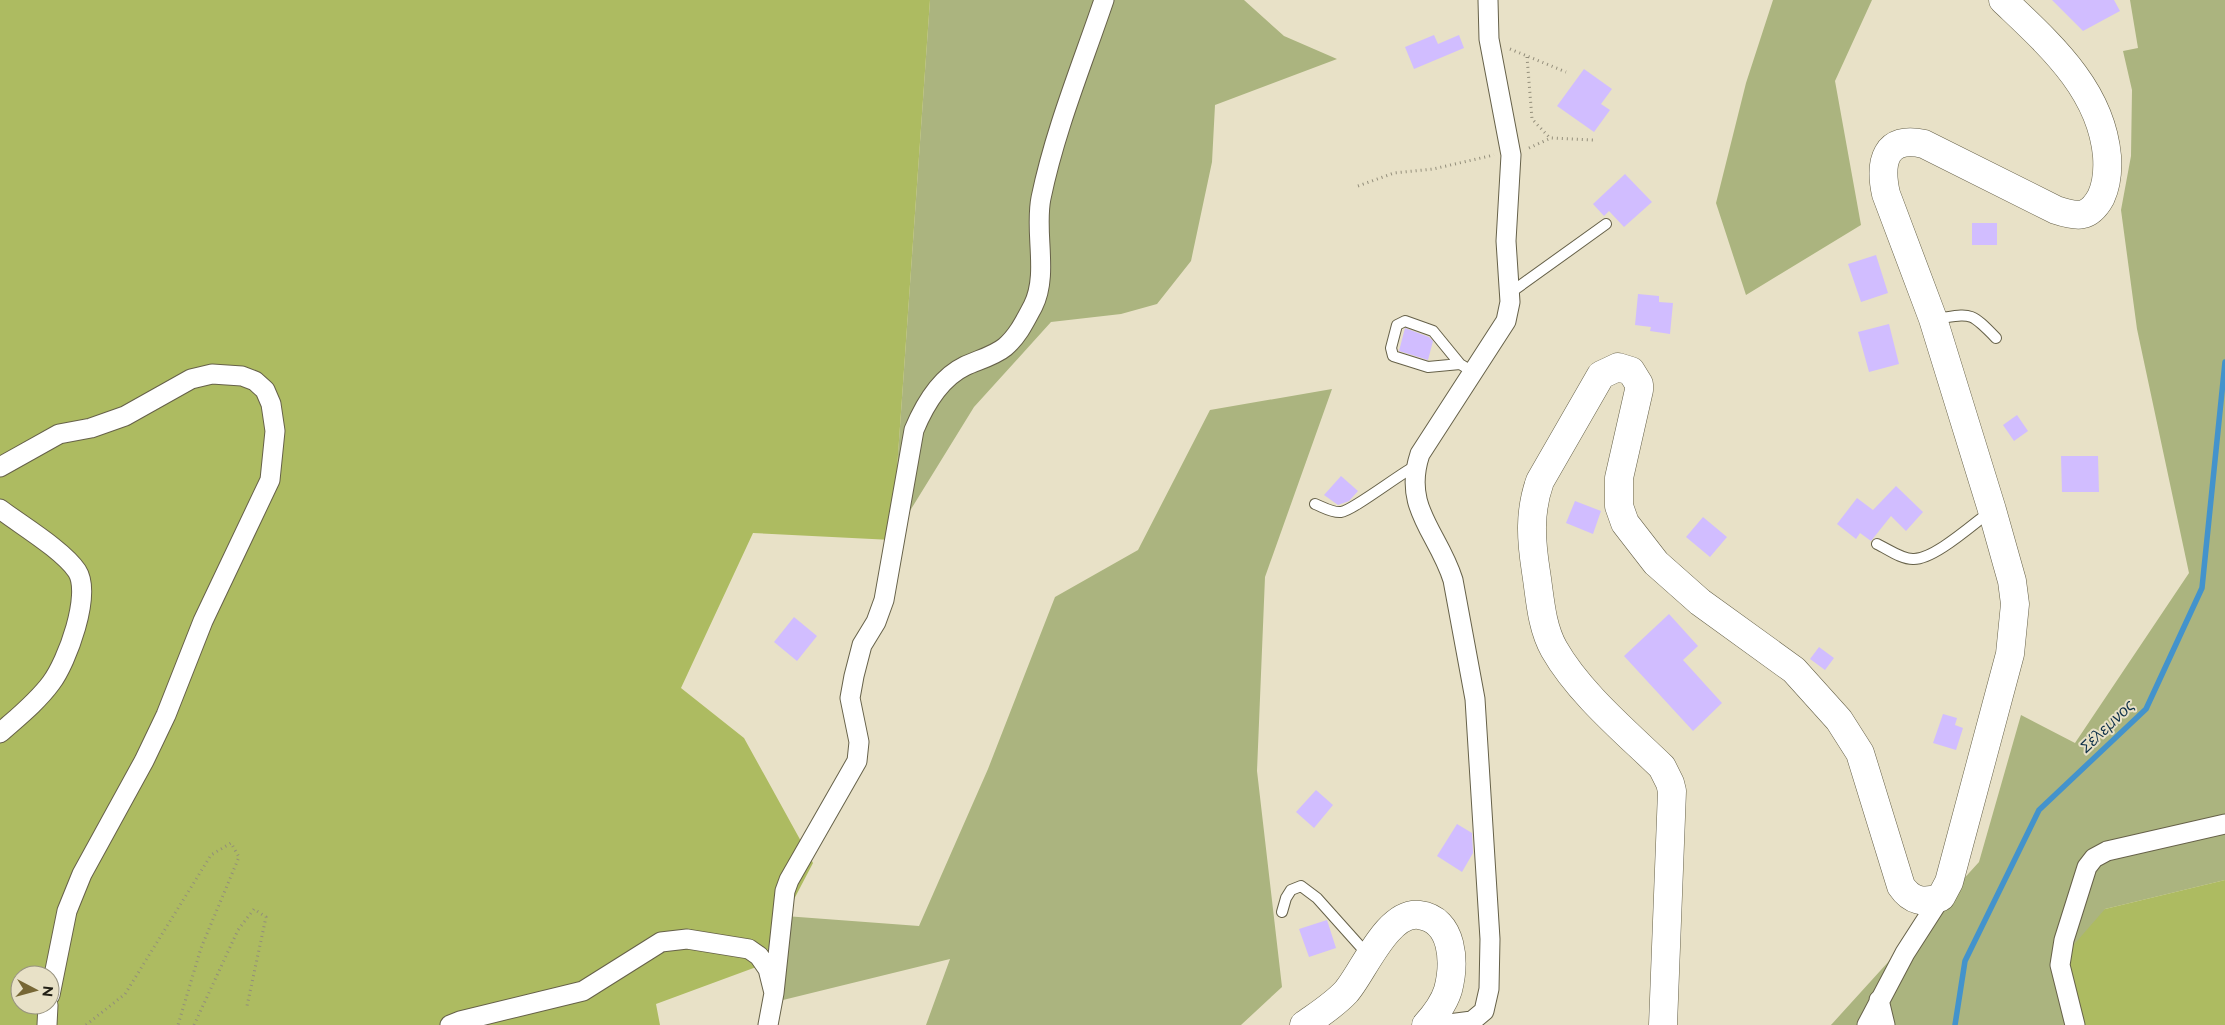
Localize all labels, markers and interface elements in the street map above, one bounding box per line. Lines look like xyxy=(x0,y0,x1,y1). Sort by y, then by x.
water label: Σέλεμνος xyxy=(2075,695,2138,757)
north arrow xyxy=(10,965,60,1015)
text: N xyxy=(38,985,57,998)

